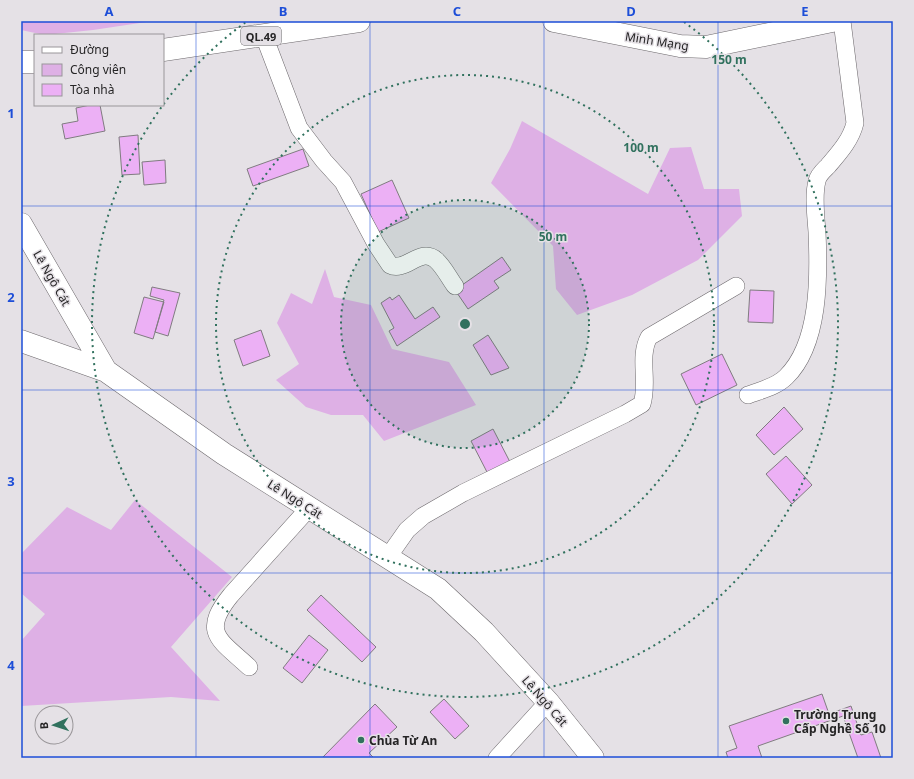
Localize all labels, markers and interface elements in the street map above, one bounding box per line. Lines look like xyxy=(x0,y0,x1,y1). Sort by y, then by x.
text: A xyxy=(105,2,114,20)
text: B xyxy=(279,2,287,20)
text: C xyxy=(453,2,461,20)
text: D xyxy=(626,2,636,20)
text: E xyxy=(801,2,809,20)
road number: QL.49 xyxy=(241,27,281,45)
street label: Minh Mạng xyxy=(624,28,690,54)
legend xyxy=(34,34,164,106)
text: Đường xyxy=(70,41,109,58)
text: 150 m xyxy=(711,51,747,68)
text: Công viên xyxy=(70,61,126,78)
text: Tòa nhà xyxy=(70,81,115,98)
text: 1 xyxy=(7,104,15,122)
text: 100 m xyxy=(623,139,659,156)
text: 50 m xyxy=(539,228,567,245)
street label: Lê Ngô Cát xyxy=(29,247,75,310)
text: 2 xyxy=(7,288,15,306)
centre of rings xyxy=(458,317,472,331)
text: 3 xyxy=(7,472,15,490)
street label: Lê Ngô Cát xyxy=(264,475,326,523)
text: 4 xyxy=(7,656,15,674)
street label: Lê Ngô Cát xyxy=(518,672,572,730)
north arrow xyxy=(34,705,74,745)
place label: Trường Trung Cấp Nghề Số 10 xyxy=(794,706,886,737)
marker: Trường Trung Cấp Nghề Số 10 xyxy=(781,716,791,726)
text: B xyxy=(36,721,51,730)
place label: Chùa Từ An xyxy=(369,732,437,749)
marker: Chùa Từ An xyxy=(356,735,366,745)

